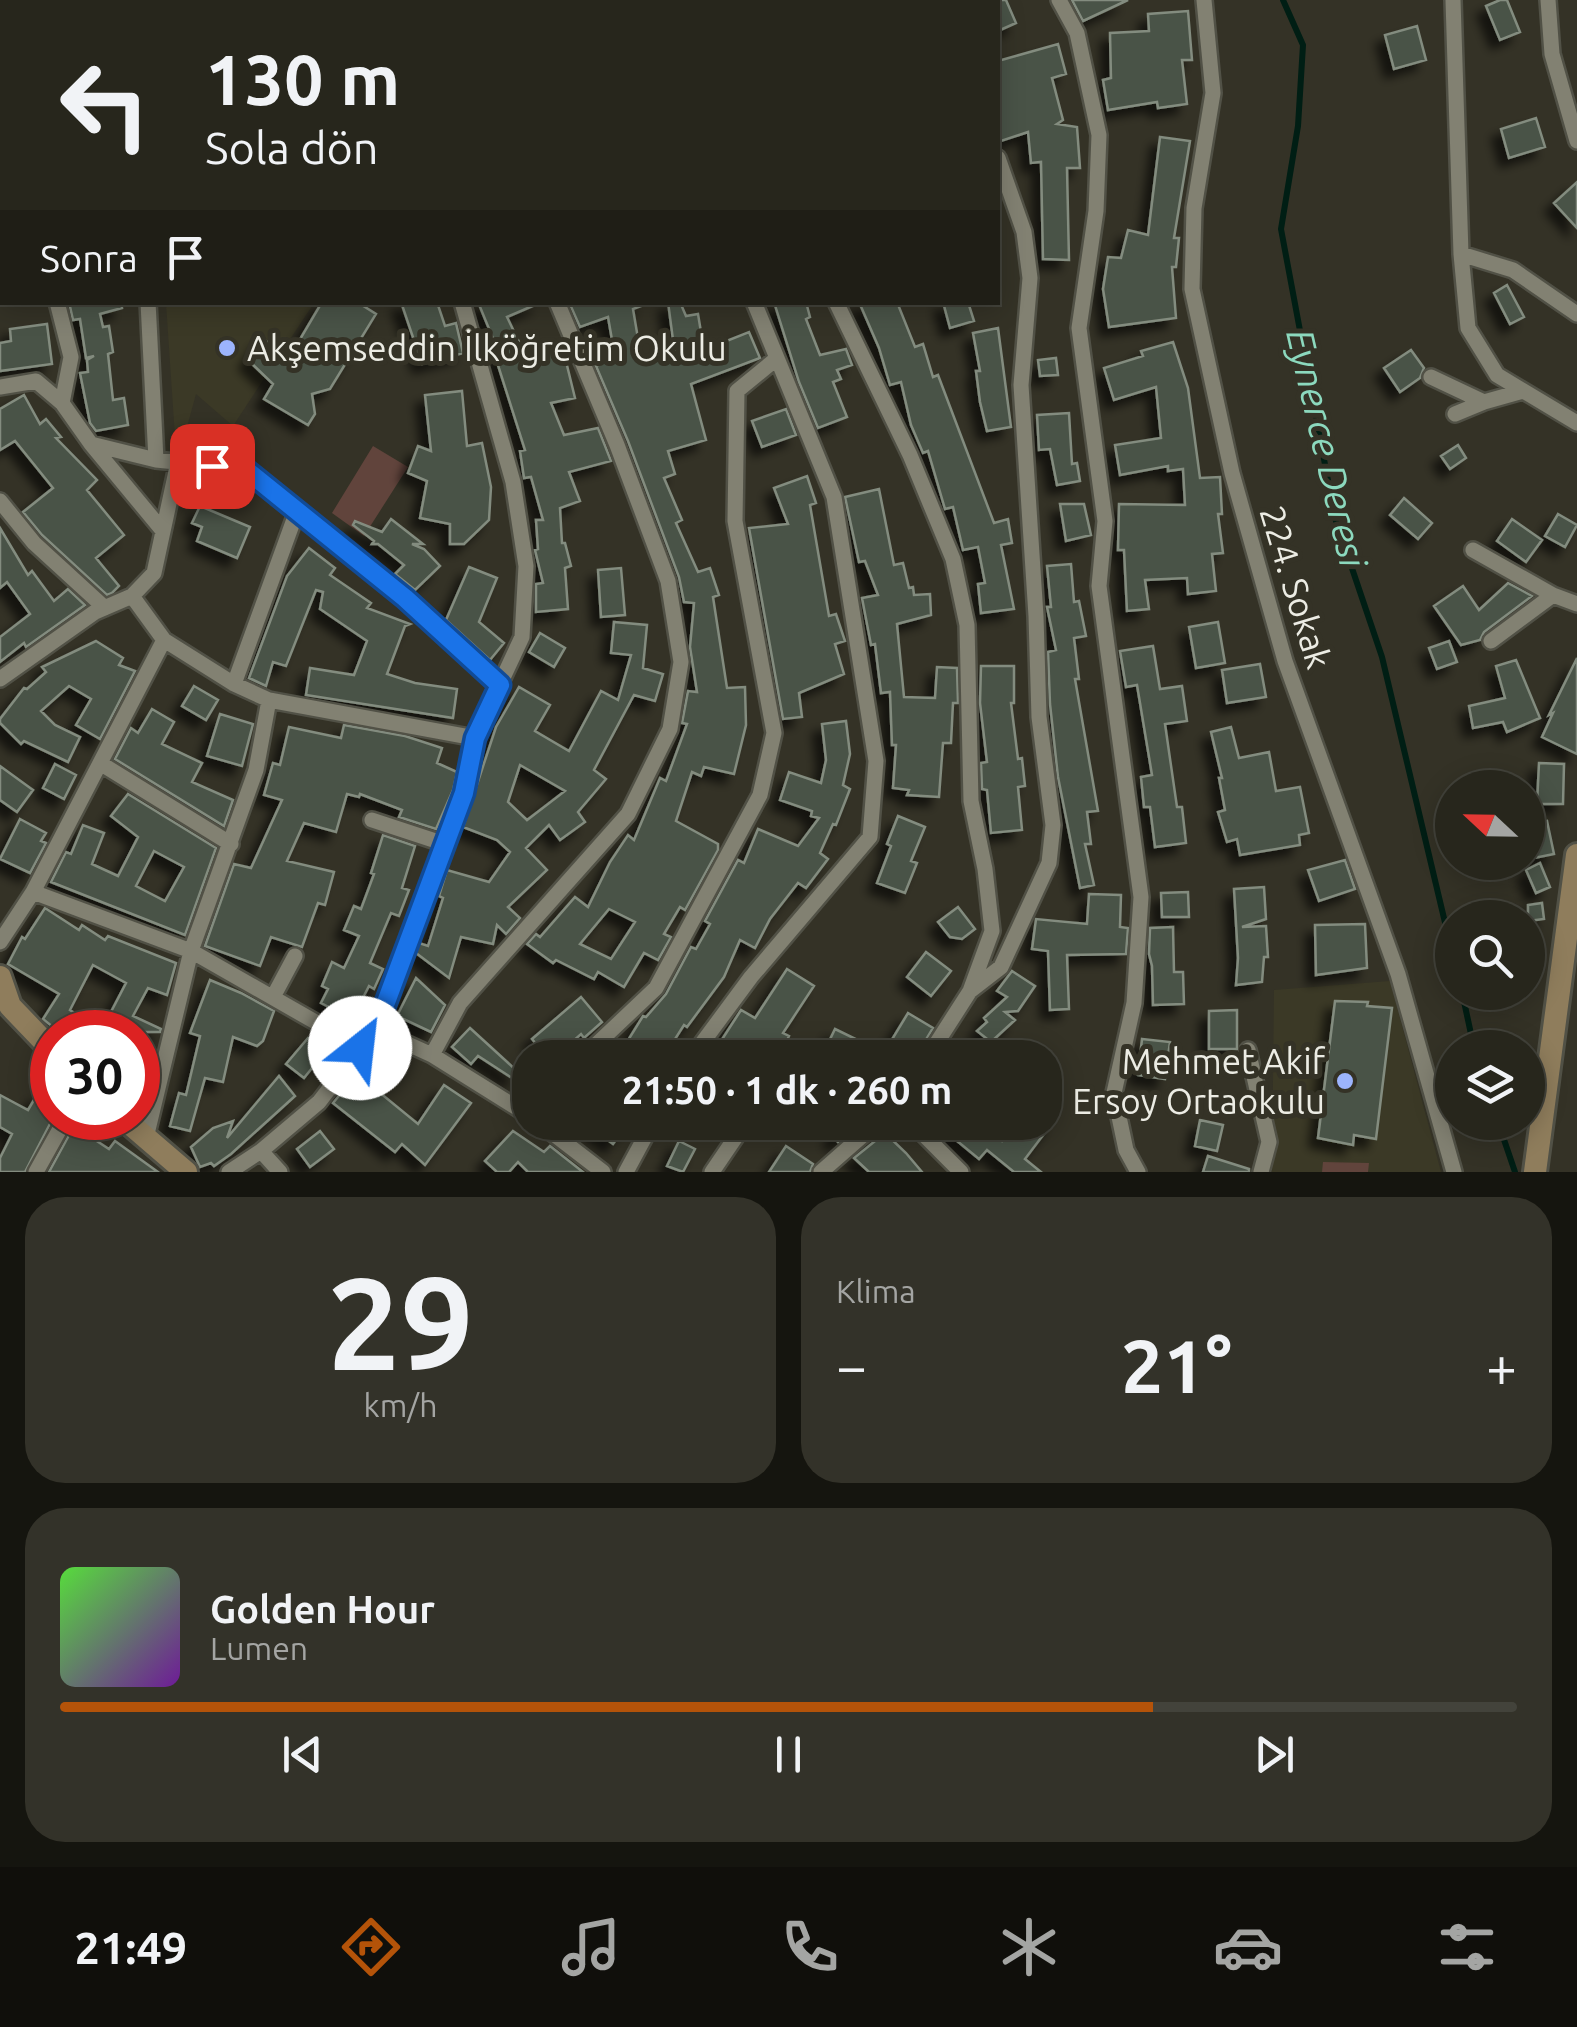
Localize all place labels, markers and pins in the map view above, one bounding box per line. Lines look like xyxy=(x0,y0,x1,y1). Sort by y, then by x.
place label: Akşemseddin İlköğretim Okulu xyxy=(247,328,727,368)
marker: Akşemseddin İlköğretim Okulu xyxy=(216,337,238,359)
pin xyxy=(170,424,255,509)
place label: Mehmet Akif Ersoy Ortaokulu xyxy=(1072,1041,1326,1121)
marker: Mehmet Akif Ersoy Ortaokulu xyxy=(1334,1070,1356,1092)

